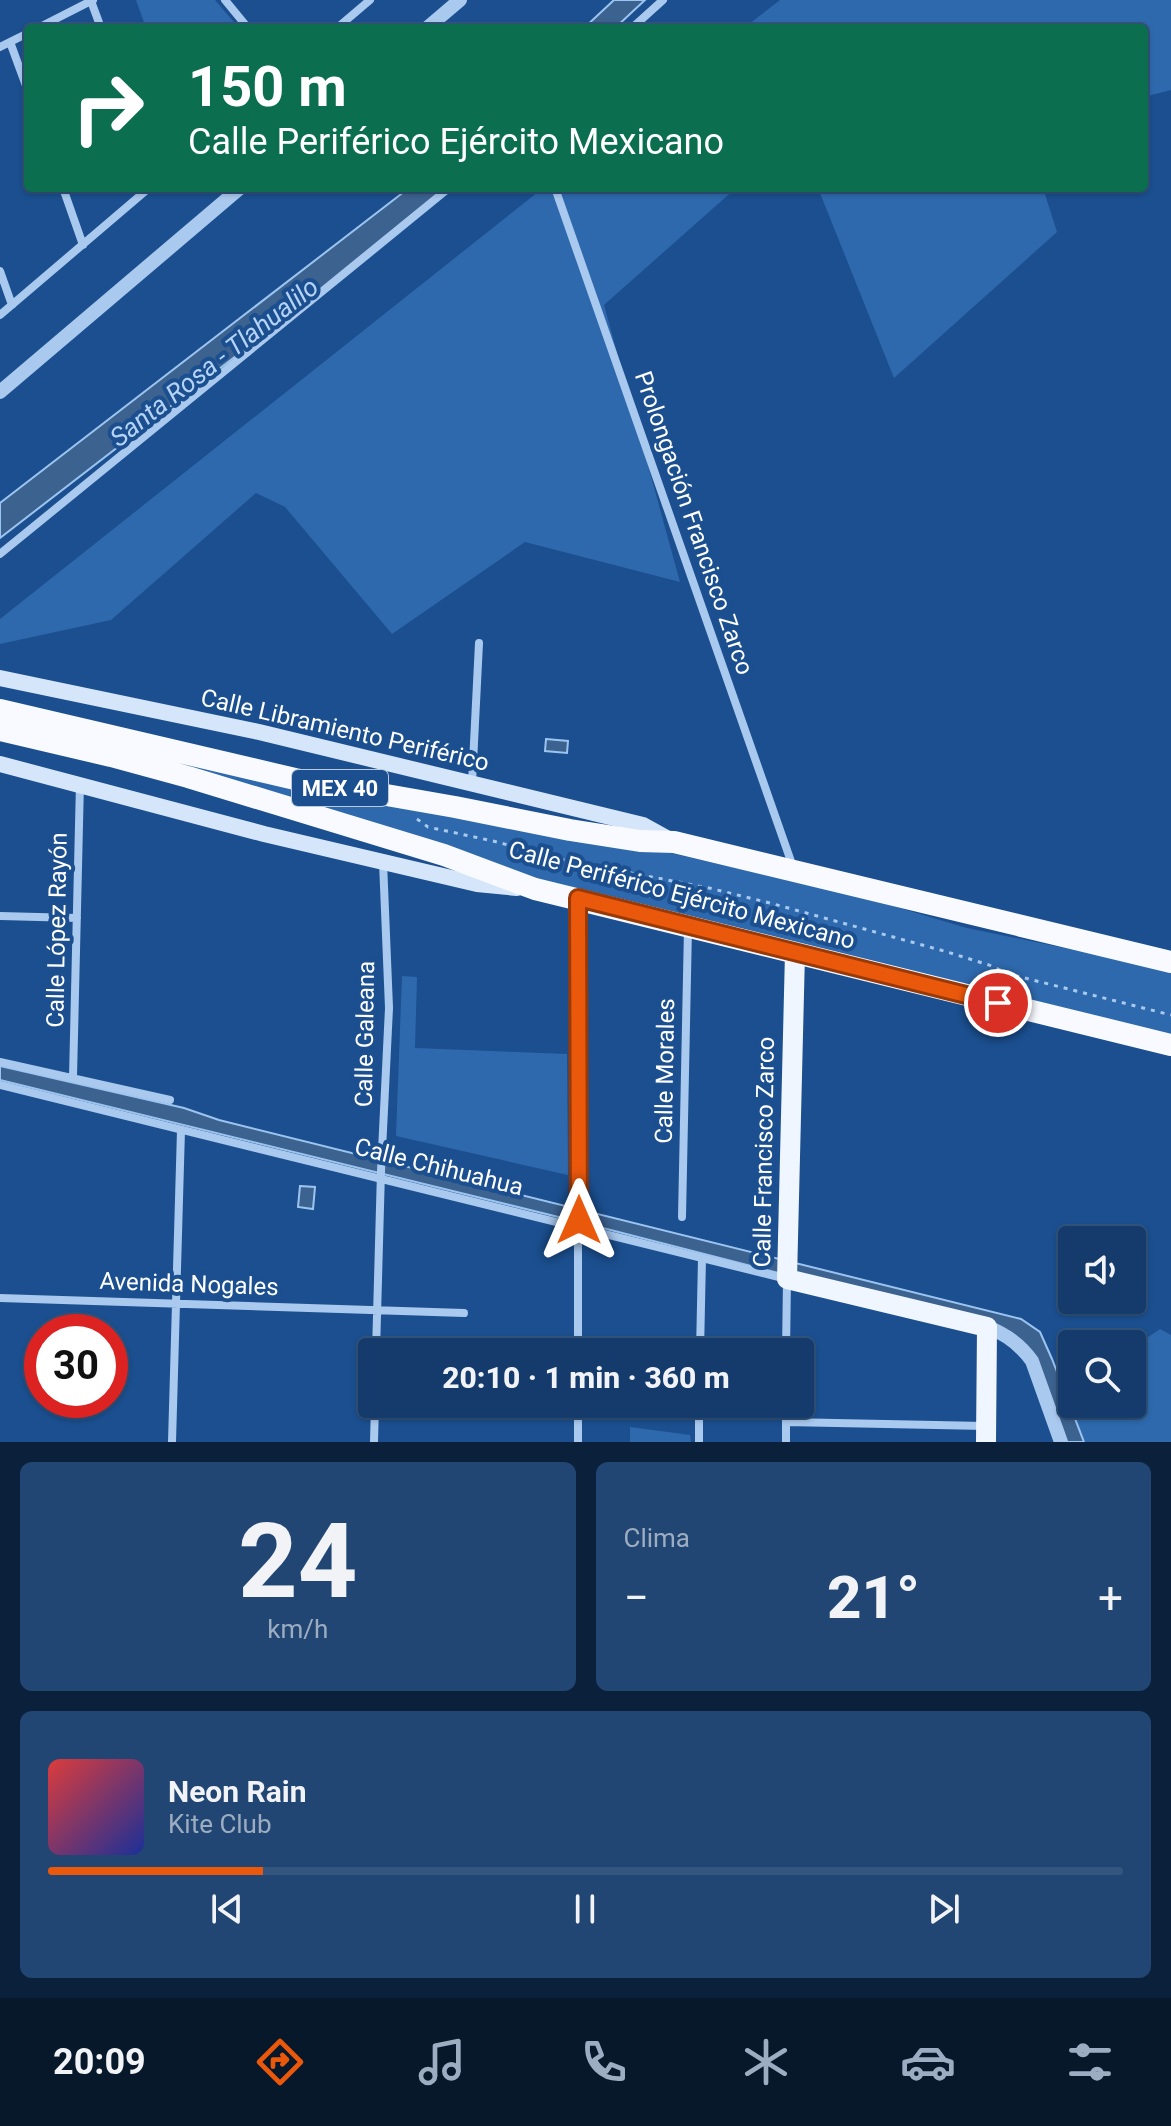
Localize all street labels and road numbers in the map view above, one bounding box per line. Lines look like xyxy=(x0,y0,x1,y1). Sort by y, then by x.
street label: Prolongación Francisco Zarco xyxy=(629,368,759,678)
street label: Calle Libramiento Periférico xyxy=(198,683,492,777)
road number: MEX 40 xyxy=(292,770,388,806)
street label: Calle López Rayón xyxy=(41,832,73,1028)
street label: Calle Periférico Ejército Mexicano xyxy=(506,835,858,955)
street label: Calle Galeana xyxy=(350,961,380,1107)
street label: Calle Morales xyxy=(650,998,680,1144)
street label: Calle Francisco Zarco xyxy=(748,1036,780,1268)
street label: Calle Chihuahua xyxy=(352,1133,526,1201)
street label: Avenida Nogales xyxy=(99,1267,279,1301)

